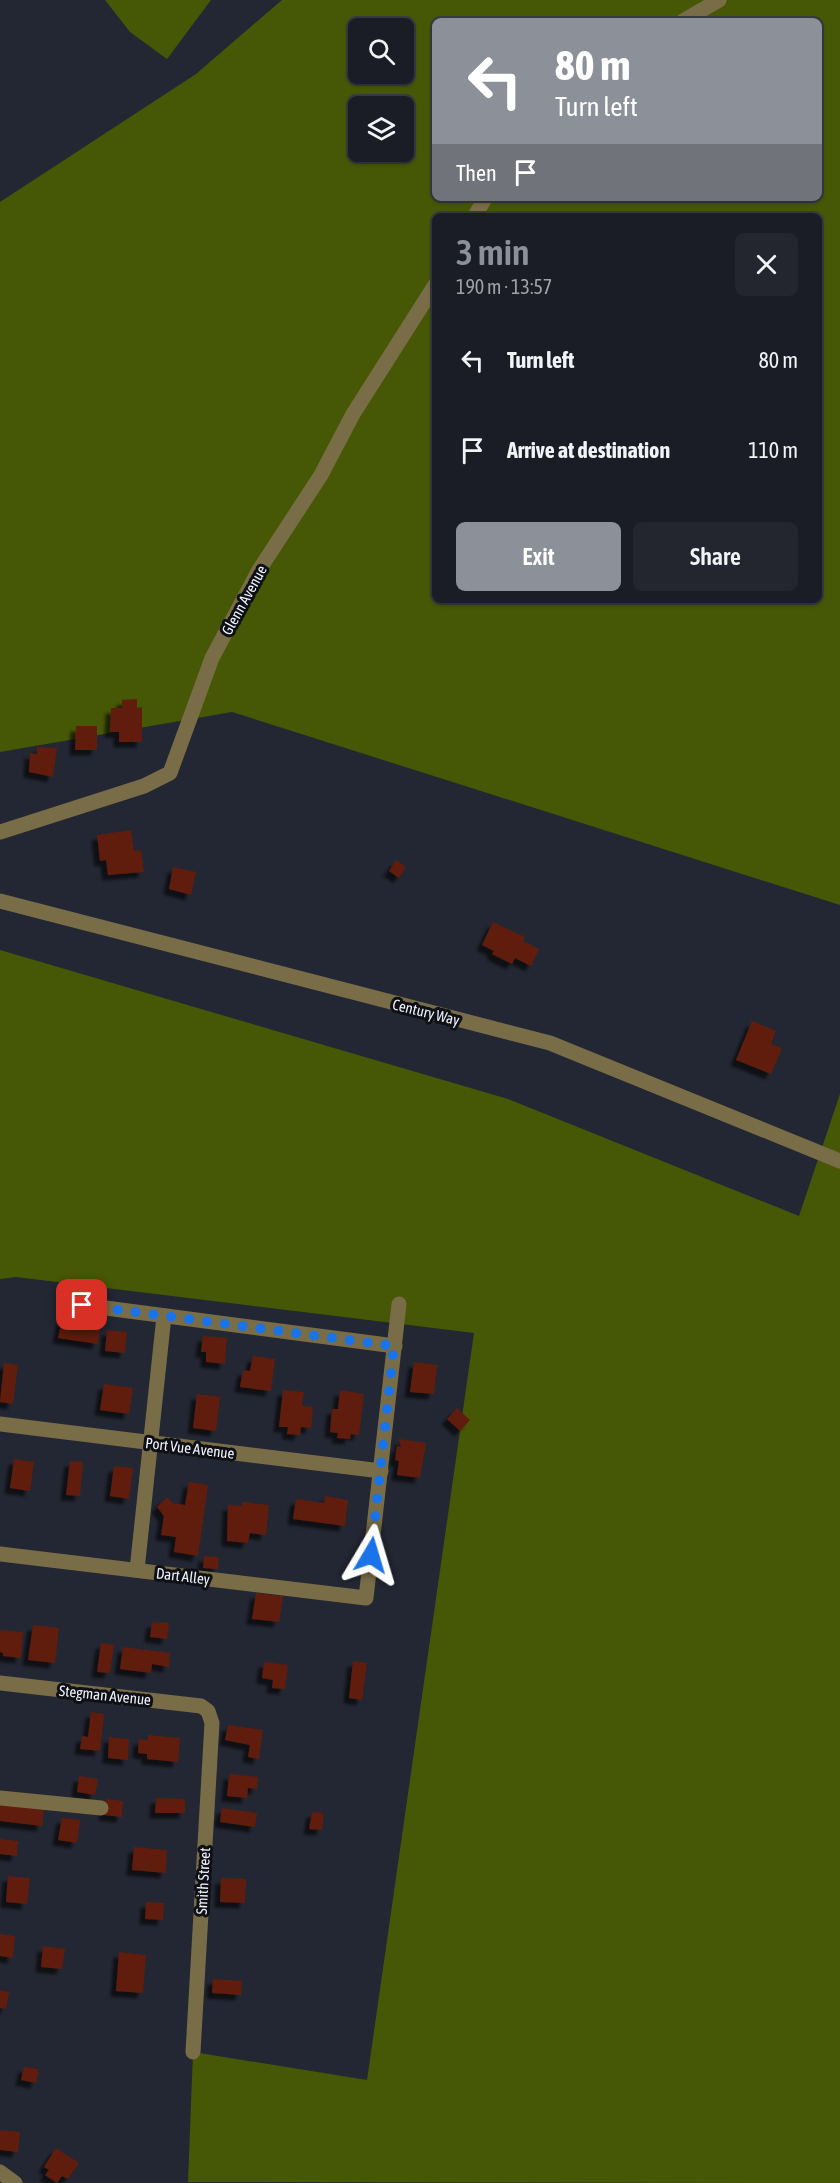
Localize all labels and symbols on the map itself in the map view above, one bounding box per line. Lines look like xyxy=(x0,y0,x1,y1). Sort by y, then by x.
street label: Glenn Avenue xyxy=(218,562,270,638)
street label: Century Way xyxy=(391,995,461,1029)
pin xyxy=(56,1279,107,1330)
street label: Port Vue Avenue xyxy=(144,1434,236,1462)
position arrow xyxy=(339,1523,403,1587)
street label: Dart Alley xyxy=(155,1564,211,1588)
street label: Stegman Avenue xyxy=(58,1682,152,1708)
street label: Smith Street xyxy=(193,1847,213,1915)

